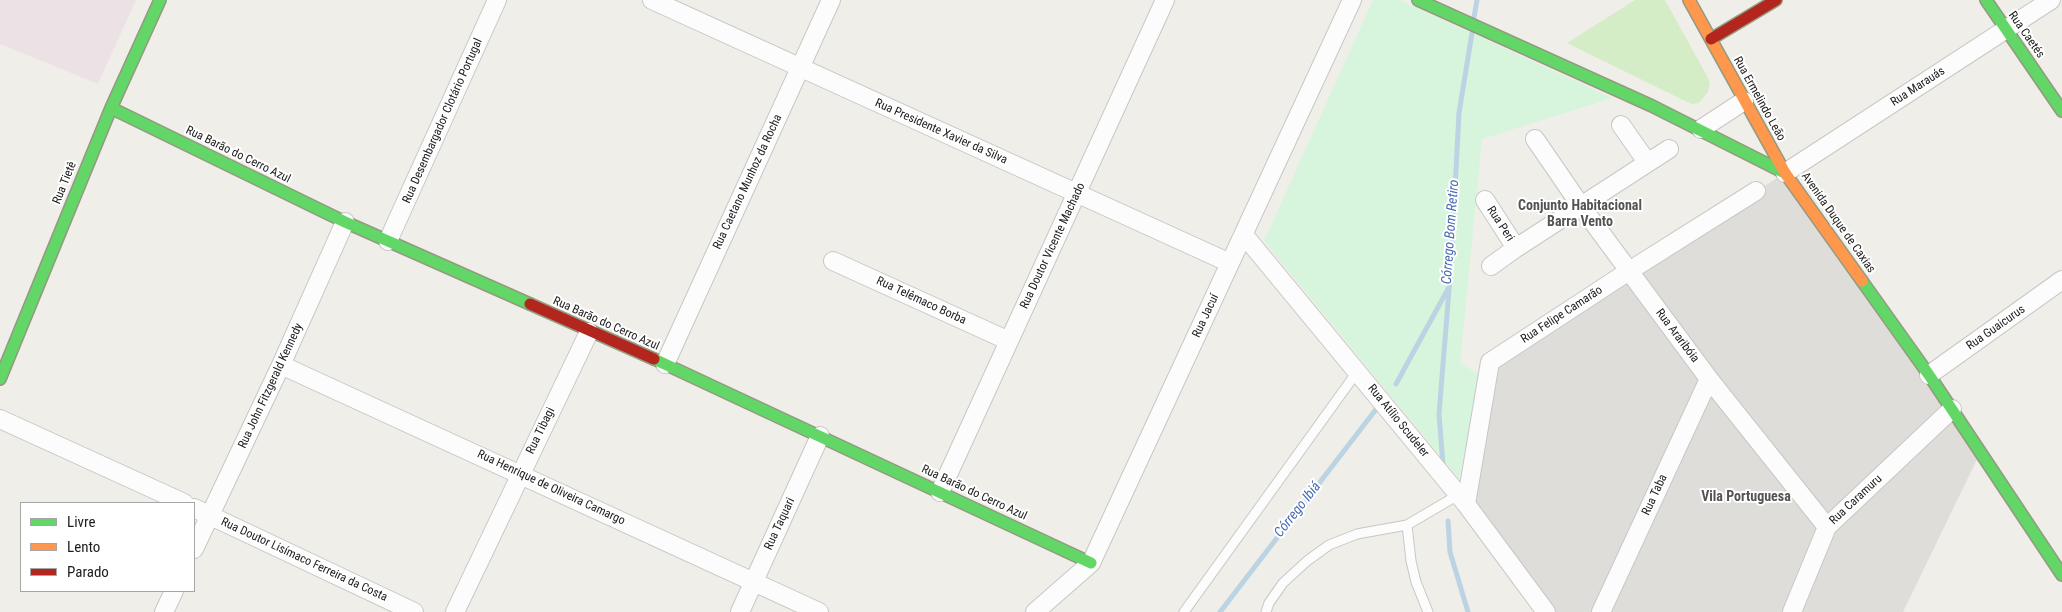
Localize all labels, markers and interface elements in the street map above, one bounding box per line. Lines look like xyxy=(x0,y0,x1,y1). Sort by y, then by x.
street label: Rua Caetés xyxy=(2005,9,2047,61)
street label: Rua Desembargador Clotário Portugal xyxy=(400,36,486,206)
street label: Rua Ermelindo Leão xyxy=(1730,54,1788,144)
street label: Rua Marauás xyxy=(1888,64,1948,110)
street label: Rua Presidente Xavier da Silva xyxy=(873,96,1009,168)
street label: Rua Caetano Munhoz da Rocha xyxy=(710,112,786,252)
street label: Rua Barão do Cerro Azul xyxy=(183,123,293,187)
street label: Rua Tietê xyxy=(50,160,80,206)
street label: Avenida Duque de Caxias xyxy=(1798,170,1878,276)
water label: Córrego Bom Retiro xyxy=(1439,179,1463,285)
street label: Rua Doutor Vicente Machado xyxy=(1017,181,1089,311)
district label: Conjunto Habitacional Barra Vento xyxy=(1518,198,1642,230)
street label: Rua Peri xyxy=(1483,204,1517,244)
street label: Rua Telêmaco Borba xyxy=(874,274,968,328)
street label: Rua Felipe Camarão xyxy=(1519,283,1605,347)
street label: Rua Jacuí xyxy=(1190,292,1222,340)
street label: Rua Barão do Cerro Azul xyxy=(551,294,661,354)
street label: Rua Guaicurus xyxy=(1964,303,2028,353)
street label: Rua Araribóia xyxy=(1652,306,1702,366)
street label: Rua John Fitzgerald Kennedy xyxy=(236,321,306,451)
street label: Rua Atílio Scudeler xyxy=(1364,382,1432,460)
street label: Rua Tibagi xyxy=(524,405,558,457)
street label: Rua Henrique de Oliveira Camargo xyxy=(475,447,627,529)
street label: Rua Barão do Cerro Azul xyxy=(919,462,1029,524)
street label: Rua Taba xyxy=(1639,472,1671,518)
street label: Rua Caramuru xyxy=(1827,472,1885,528)
water label: Córrego Ibiá xyxy=(1271,479,1325,541)
district label: Vila Portuguesa xyxy=(1701,489,1791,505)
street label: Rua Taquari xyxy=(762,496,798,552)
legend xyxy=(20,502,195,592)
text: Livre xyxy=(67,513,95,531)
street label: Rua Doutor Lisímaco Ferreira da Costa xyxy=(219,515,389,605)
text: Lento xyxy=(67,538,100,556)
text: Parado xyxy=(67,563,109,581)

